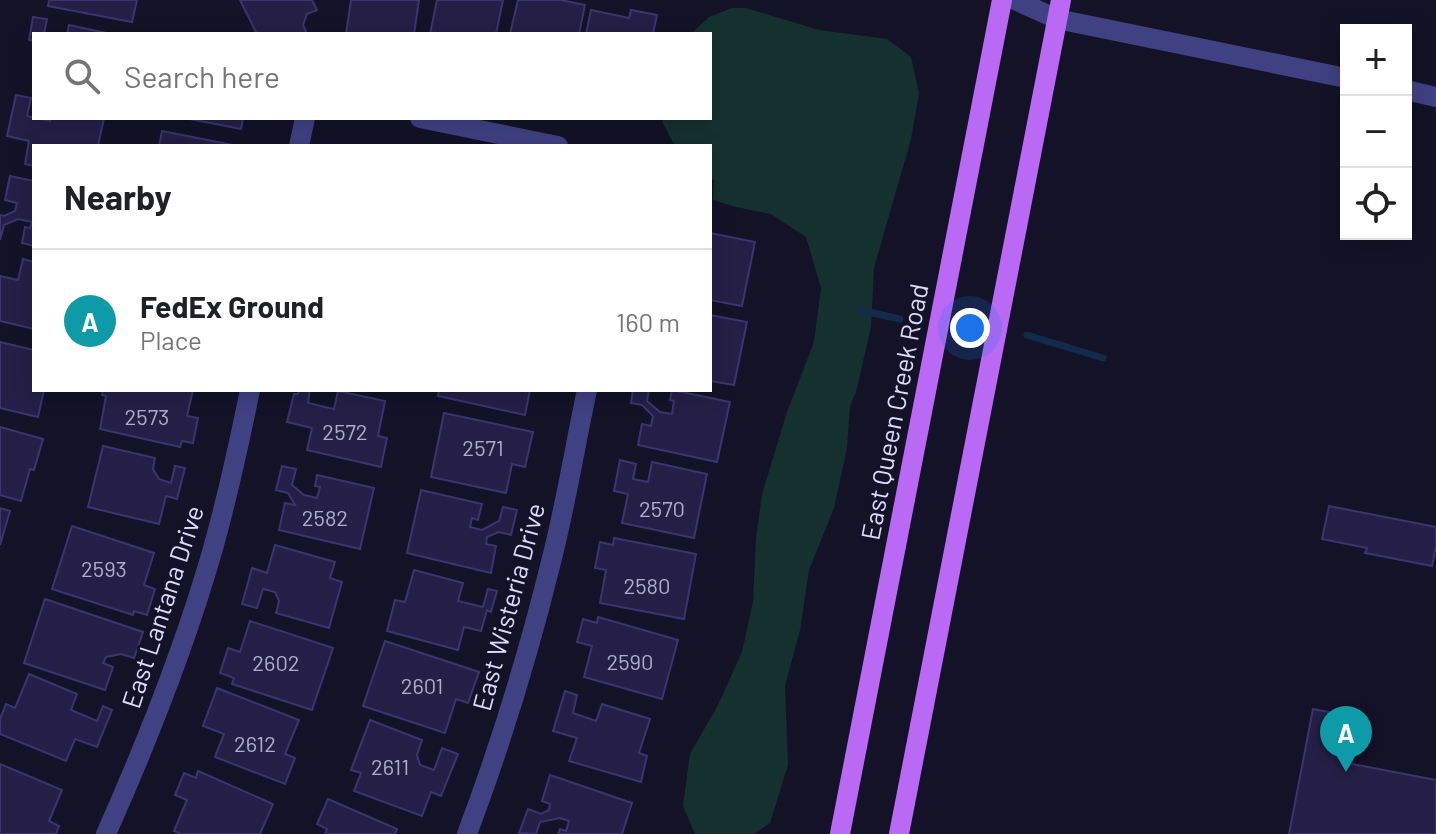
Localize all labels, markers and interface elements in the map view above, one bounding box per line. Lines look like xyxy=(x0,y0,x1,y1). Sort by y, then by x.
map controls xyxy=(1340,24,1412,240)
button: + xyxy=(1340,24,1412,96)
search box xyxy=(32,32,712,120)
icon: search xyxy=(60,54,104,98)
text: Search here xyxy=(124,58,280,94)
button: − xyxy=(1340,96,1412,168)
button: locate xyxy=(1340,168,1412,240)
text: Nearby xyxy=(64,176,172,217)
street label: East Queen Creek Road xyxy=(853,281,934,543)
text: FedEx Ground xyxy=(140,288,324,324)
text: A xyxy=(81,306,99,337)
text: 160 m xyxy=(616,306,680,337)
your location xyxy=(950,308,990,348)
text: Place xyxy=(140,324,202,355)
house number: 2573 xyxy=(125,403,169,429)
house number: 2572 xyxy=(322,418,368,444)
house number: 2571 xyxy=(462,434,504,460)
house number: 2570 xyxy=(639,495,685,521)
street label: East Wisteria Drive xyxy=(465,499,550,714)
street label: East Lantana Drive xyxy=(114,501,209,712)
house number: 2582 xyxy=(302,504,348,530)
house number: 2593 xyxy=(81,555,127,581)
house number: 2580 xyxy=(624,572,671,598)
house number: 2590 xyxy=(607,648,654,674)
house number: 2602 xyxy=(252,649,300,675)
house number: 2601 xyxy=(401,672,443,698)
pin: A xyxy=(1320,706,1372,772)
house number: 2612 xyxy=(234,730,276,756)
house number: 2611 xyxy=(371,753,409,779)

